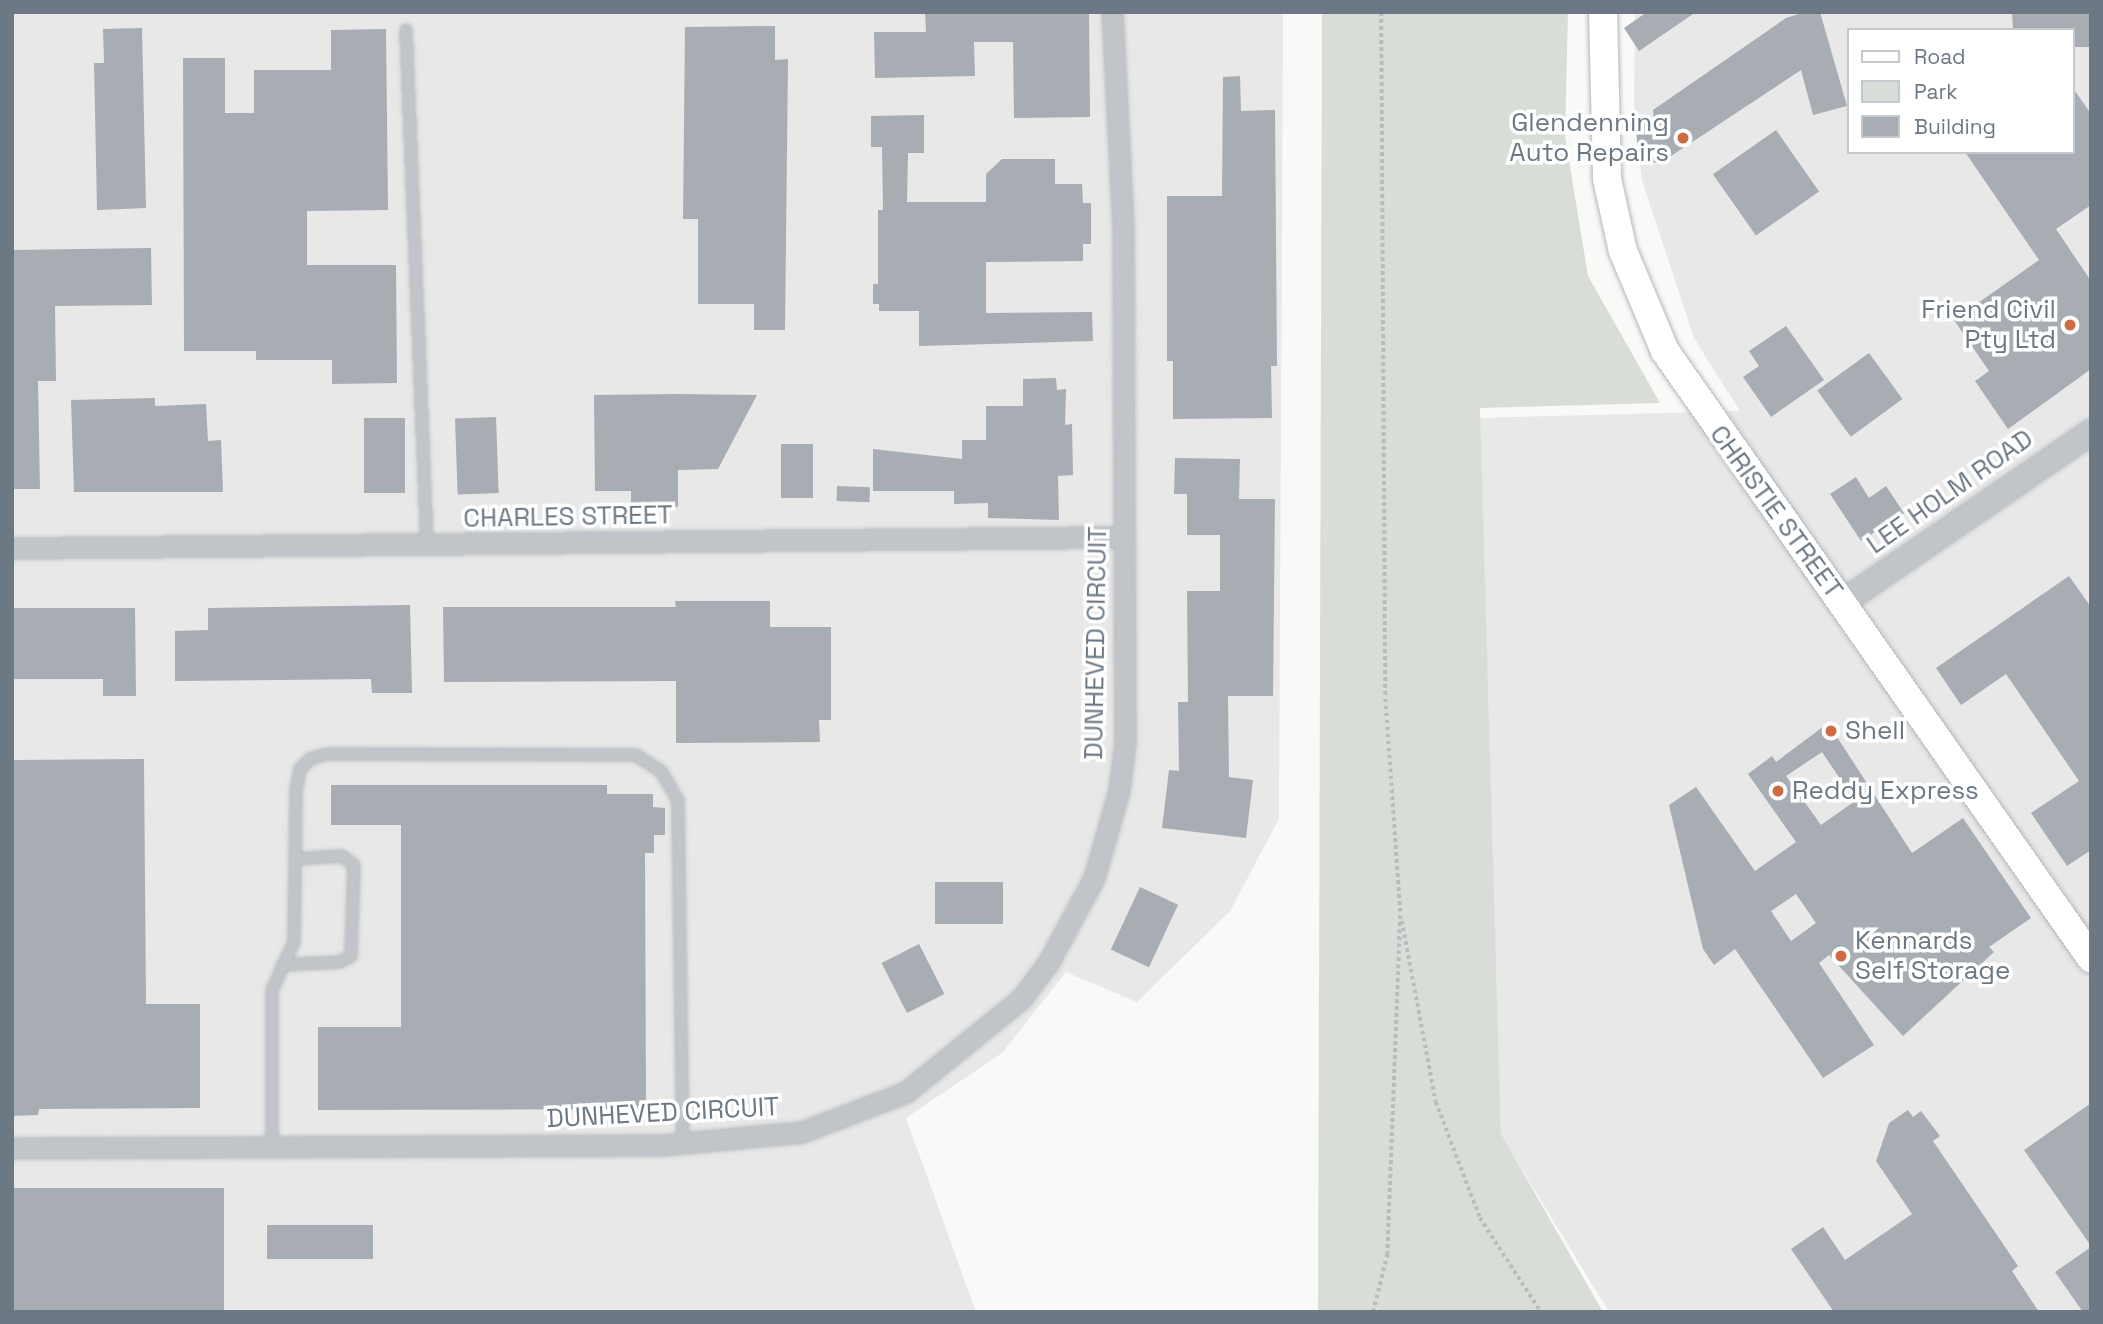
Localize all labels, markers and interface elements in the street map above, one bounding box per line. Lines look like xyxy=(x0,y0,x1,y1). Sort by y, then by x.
legend xyxy=(1848,28,2075,154)
text: Road xyxy=(1914,43,1966,70)
text: Park xyxy=(1914,78,1958,105)
place label: Glendenning Auto Repairs xyxy=(1509,107,1669,168)
text: Building xyxy=(1914,113,1996,140)
marker: Glendenning Auto Repairs xyxy=(1675,130,1691,146)
place label: Friend Civil Pty Ltd xyxy=(1921,294,2056,356)
marker: Friend Civil Pty Ltd xyxy=(2062,317,2078,333)
street label: CHRISTIE STREET xyxy=(1703,419,1849,605)
street label: LEE HOLM ROAD xyxy=(1861,423,2039,561)
street label: CHARLES STREET xyxy=(463,500,673,534)
street label: DUNHEVED CIRCUIT xyxy=(1078,526,1114,760)
place label: Shell xyxy=(1845,715,1905,747)
marker: Shell xyxy=(1823,723,1839,739)
place label: Reddy Express xyxy=(1792,775,1979,807)
marker: Reddy Express xyxy=(1770,783,1786,799)
place label: Kennards Self Storage xyxy=(1855,925,2010,986)
marker: Kennards Self Storage xyxy=(1833,948,1849,964)
street label: DUNHEVED CIRCUIT xyxy=(546,1091,780,1135)

